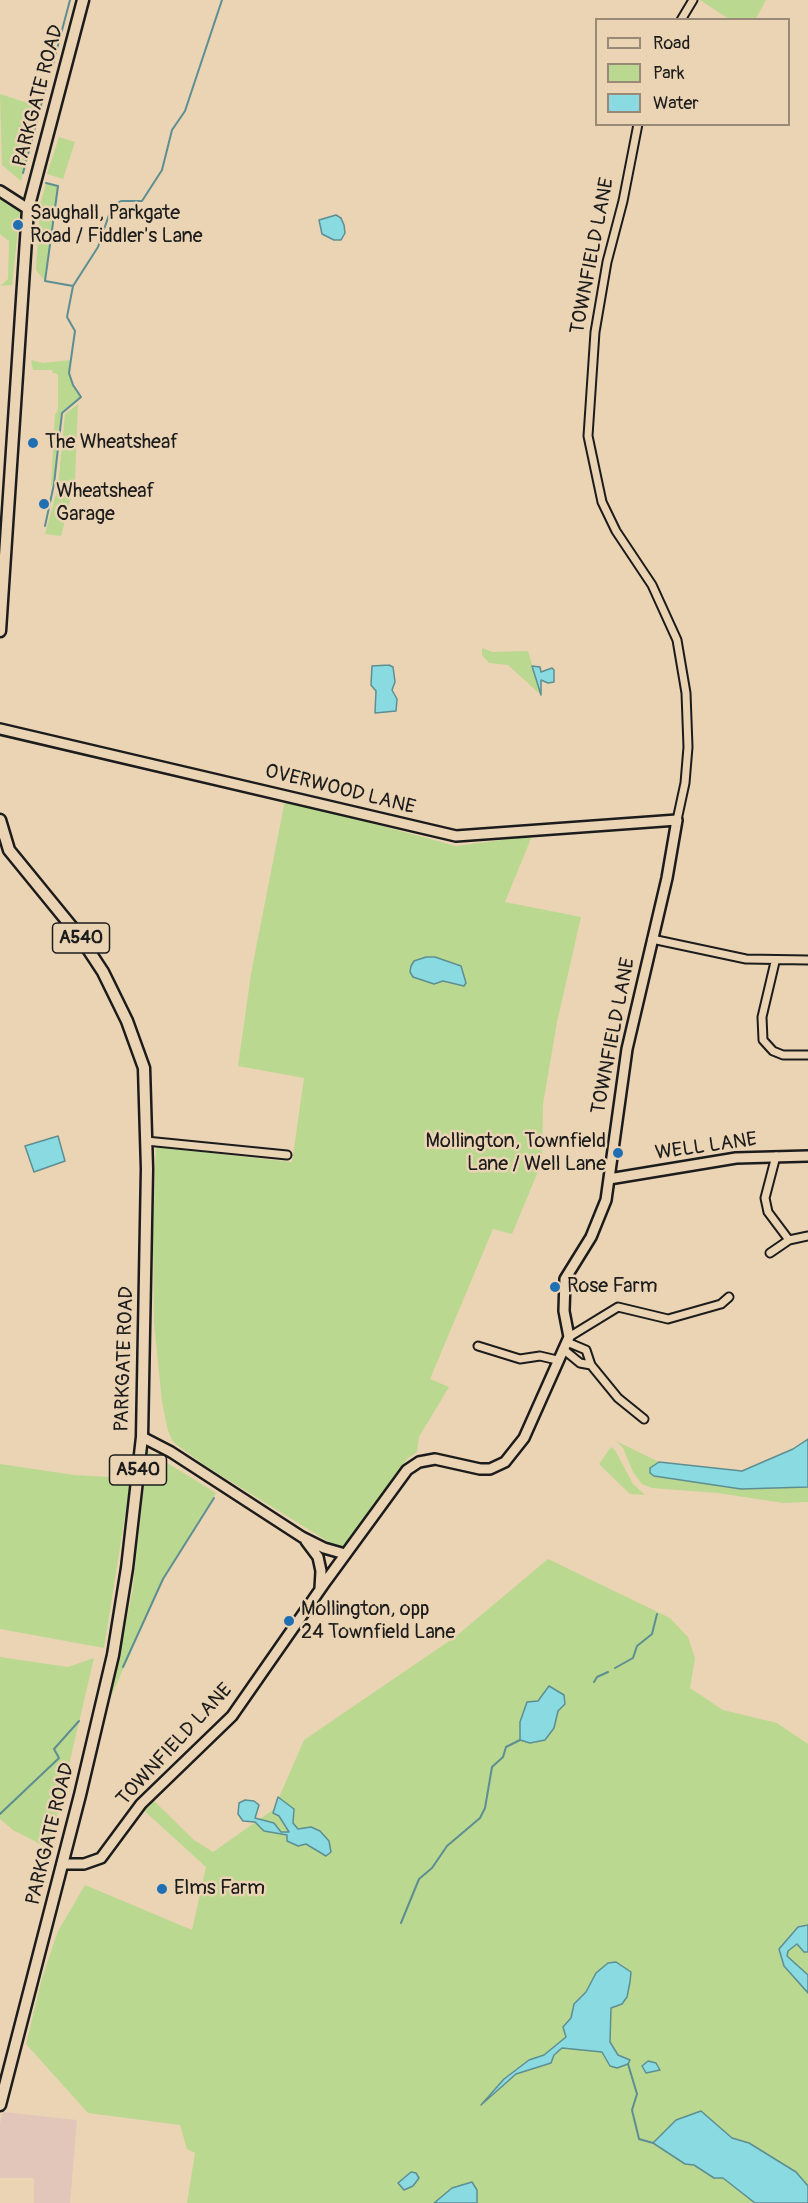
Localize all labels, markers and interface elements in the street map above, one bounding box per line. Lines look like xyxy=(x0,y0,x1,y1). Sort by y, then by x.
legend xyxy=(595,18,790,126)
street label: PARKGATE ROAD xyxy=(9,23,69,169)
text: Road xyxy=(653,32,690,55)
text: Park xyxy=(653,62,685,85)
text: Water xyxy=(653,92,699,115)
street label: TOWNFIELD LANE xyxy=(566,176,620,336)
place label: Saughall, Parkgate Road / Fiddler's Lane xyxy=(30,202,203,249)
marker: Saughall, Parkgate Road / Fiddler's Lane xyxy=(11,218,25,232)
place label: The Wheatsheaf xyxy=(45,431,178,455)
marker: The Wheatsheaf xyxy=(26,436,40,450)
place label: Wheatsheaf Garage xyxy=(56,480,155,527)
marker: Wheatsheaf Garage xyxy=(37,497,51,511)
street label: OVERWOOD LANE xyxy=(262,760,418,820)
road number: A540 xyxy=(52,923,110,953)
street label: TOWNFIELD LANE xyxy=(587,956,641,1116)
street label: WELL LANE xyxy=(654,1128,758,1166)
place label: Mollington, Townfield Lane / Well Lane xyxy=(426,1130,606,1177)
marker: Mollington, Townfield Lane / Well Lane xyxy=(611,1146,625,1160)
place label: Rose Farm xyxy=(567,1275,657,1299)
marker: Rose Farm xyxy=(548,1280,562,1294)
street label: PARKGATE ROAD xyxy=(110,1286,140,1432)
road number: A540 xyxy=(110,1455,166,1485)
place label: Mollington, opp 24 Townfield Lane xyxy=(301,1598,455,1645)
marker: Mollington, opp 24 Townfield Lane xyxy=(282,1614,296,1628)
street label: TOWNFIELD LANE xyxy=(112,1679,238,1811)
street label: PARKGATE ROAD xyxy=(22,1760,80,1908)
place label: Elms Farm xyxy=(174,1877,265,1901)
marker: Elms Farm xyxy=(155,1882,169,1896)

